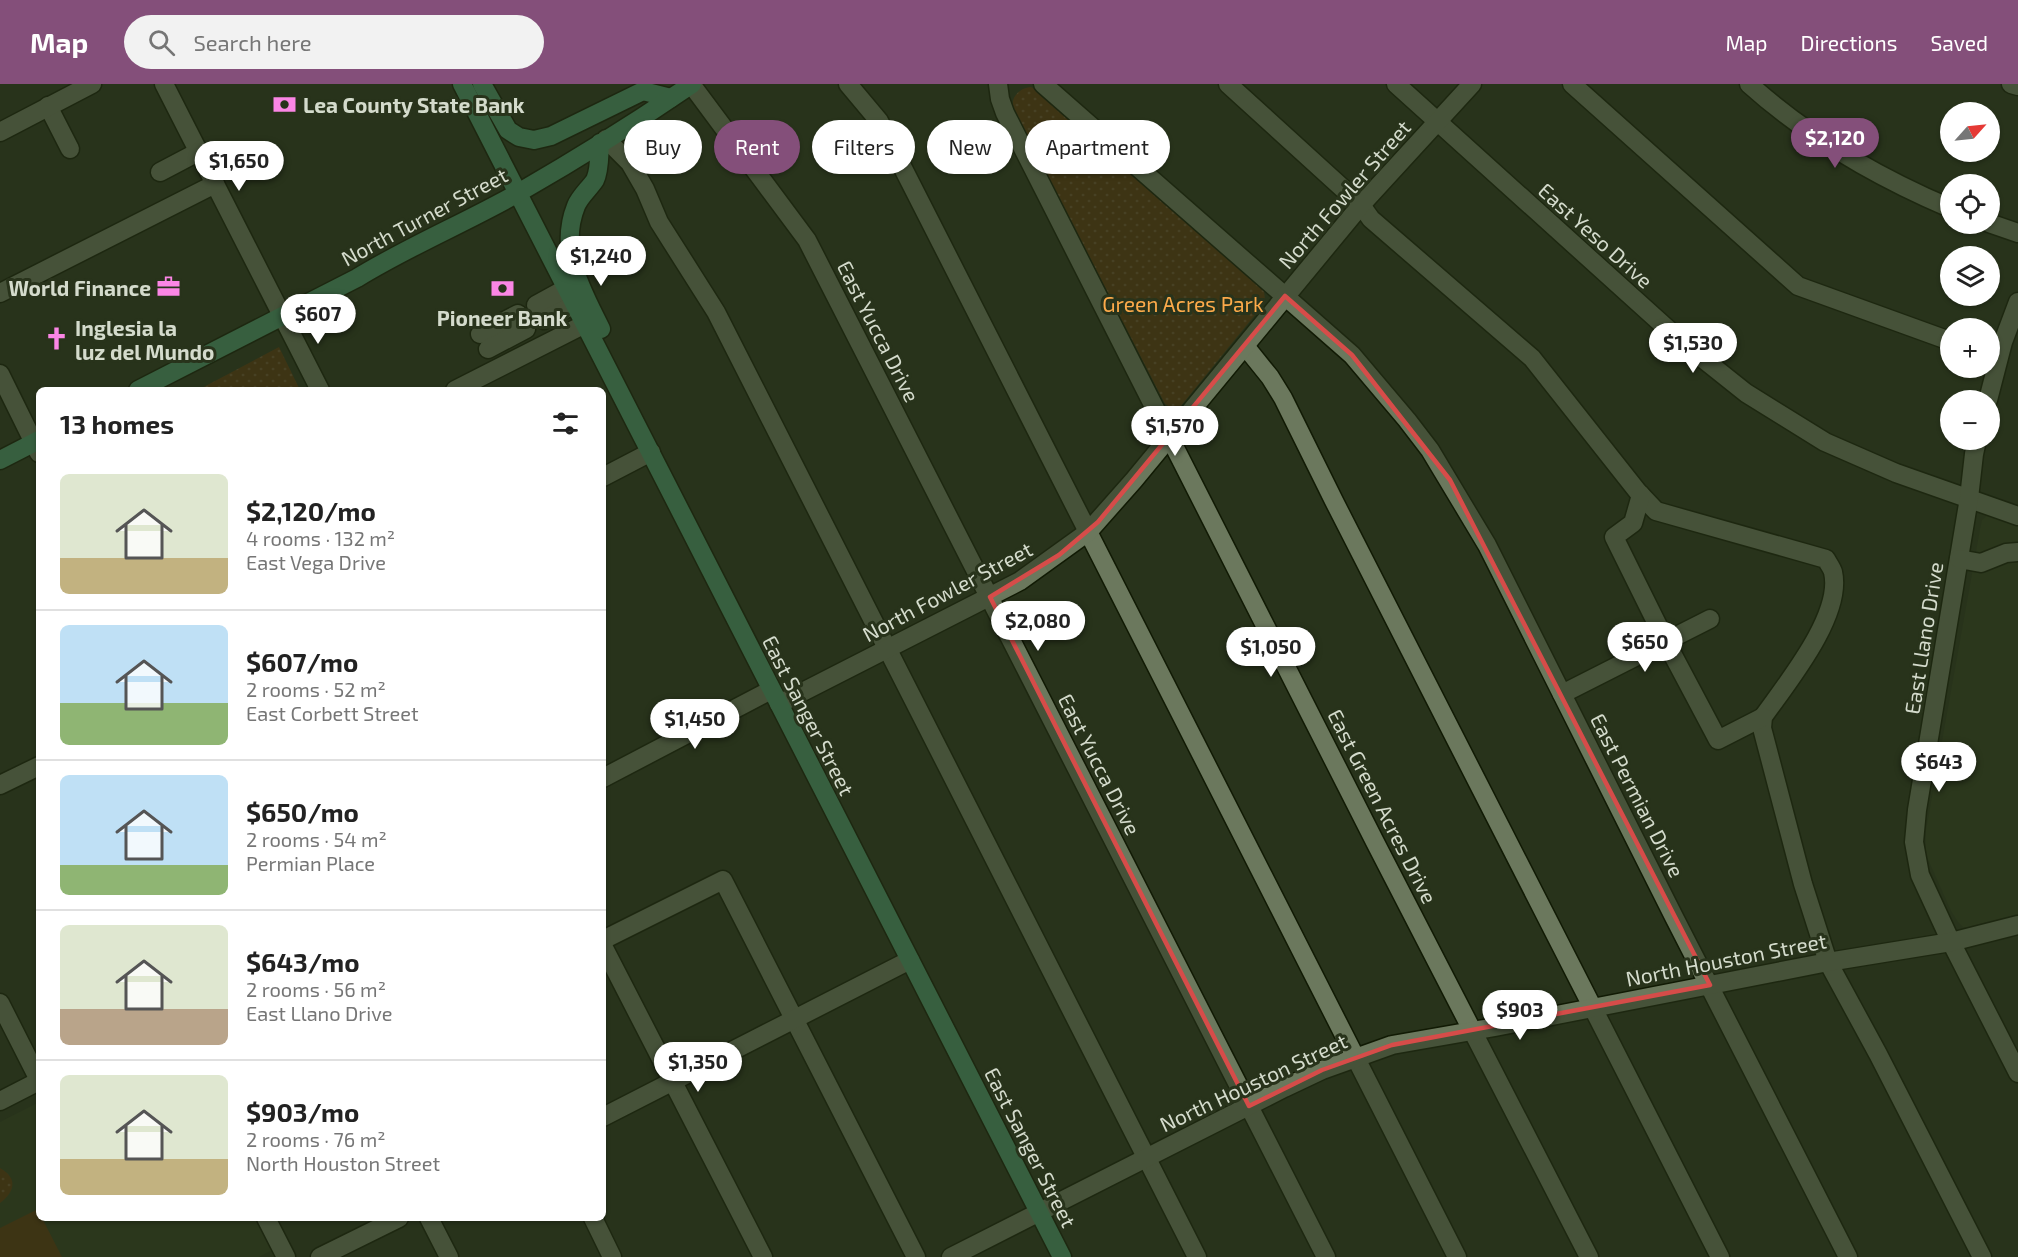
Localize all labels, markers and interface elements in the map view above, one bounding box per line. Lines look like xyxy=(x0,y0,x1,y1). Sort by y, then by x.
search box xyxy=(124,15,544,69)
text: Map xyxy=(30,25,88,59)
icon: search xyxy=(145,26,178,59)
text: Search here xyxy=(193,29,312,55)
text: Map xyxy=(1725,30,1768,55)
text: Directions xyxy=(1801,30,1897,55)
text: Saved xyxy=(1930,30,1988,55)
bank icon: Lea County State Bank xyxy=(272,91,298,117)
place label: Lea County State Bank xyxy=(303,92,525,118)
north arrow xyxy=(1940,102,2000,162)
map controls xyxy=(1940,102,2000,450)
street label: North Fowler Street xyxy=(1273,115,1415,273)
pin: $2,120 xyxy=(1786,118,1884,169)
chip: Buy xyxy=(624,120,702,174)
chip: Rent xyxy=(714,120,800,174)
chip: Filters xyxy=(812,120,915,174)
chip: New xyxy=(927,120,1013,174)
chip: Apartment xyxy=(1025,120,1170,174)
text: $2,120 xyxy=(1805,125,1865,149)
pin: $1,650 xyxy=(190,141,288,192)
text: $1,650 xyxy=(209,148,269,172)
street label: North Turner Street xyxy=(337,162,511,270)
button: locate xyxy=(1940,174,2000,234)
street label: East Yeso Drive xyxy=(1534,177,1658,293)
pin: $1,240 xyxy=(552,236,650,287)
text: $1,240 xyxy=(570,243,632,267)
button: layers xyxy=(1940,246,2000,306)
street label: East Yucca Drive xyxy=(833,256,925,406)
office icon: World Finance xyxy=(156,274,182,300)
place label: World Finance xyxy=(8,275,151,300)
bank icon: Pioneer Bank xyxy=(489,276,515,302)
park label: Green Acres Park xyxy=(1102,291,1264,316)
pin: $607 xyxy=(282,294,354,345)
text: $607 xyxy=(295,301,341,325)
place label: Pioneer Bank xyxy=(437,305,567,330)
place label: Inglesia la luz del Mundo xyxy=(75,315,214,364)
button: + xyxy=(1940,318,2000,378)
pin: $1,530 xyxy=(1644,323,1742,374)
church icon: Inglesia la luz del Mundo xyxy=(44,326,70,352)
text: $1,530 xyxy=(1663,330,1723,354)
button: − xyxy=(1940,390,2000,450)
pin: $1,570 xyxy=(1126,406,1224,457)
icon: filters xyxy=(549,407,582,440)
text: 13 homes xyxy=(60,408,174,439)
text: $1,570 xyxy=(1145,413,1205,437)
text: $2,120/mo xyxy=(246,495,376,526)
icon: home xyxy=(108,498,180,570)
text: 4 rooms · 132 m² xyxy=(246,526,395,550)
street label: North Fowler Street xyxy=(858,536,1036,646)
text: East Vega Drive xyxy=(246,550,386,574)
street label: East Llano Drive xyxy=(1899,560,1947,716)
pin: $2,080 xyxy=(989,601,1087,652)
text: $2,080 xyxy=(1005,608,1071,632)
pin: $650 xyxy=(1609,622,1681,673)
pin: $1,050 xyxy=(1222,627,1320,678)
text: $650 xyxy=(1621,629,1669,653)
street label: East Sanger Street xyxy=(758,631,860,799)
text: $1,050 xyxy=(1240,634,1302,658)
text: $607/mo xyxy=(246,646,358,677)
icon: home xyxy=(108,649,180,721)
text: 2 rooms · 52 m² xyxy=(246,677,386,701)
street label: East Yucca Drive xyxy=(1054,689,1146,839)
pin: $1,450 xyxy=(646,699,744,750)
text: East Corbett Street xyxy=(246,701,419,725)
street label: East Green Acres Drive xyxy=(1323,705,1443,907)
text: $1,450 xyxy=(664,706,726,730)
street label: East Permian Drive xyxy=(1586,709,1690,881)
pin: $643 xyxy=(1903,742,1975,793)
text: $643 xyxy=(1915,749,1963,773)
text: $650/mo xyxy=(246,796,359,827)
icon: home xyxy=(108,799,180,871)
text: 2 rooms · 54 m² xyxy=(246,827,387,851)
text: Permian Place xyxy=(246,851,375,875)
street label: North Houston Street xyxy=(1624,927,1828,991)
text: $643/mo xyxy=(246,946,360,977)
icon: home xyxy=(108,949,180,1021)
text: 2 rooms · 56 m² xyxy=(246,977,386,1001)
pin: $903 xyxy=(1484,990,1556,1041)
text: $903 xyxy=(1496,997,1544,1021)
text: East Llano Drive xyxy=(246,1001,393,1025)
street label: North Houston Street xyxy=(1155,1028,1351,1136)
pin: $1,350 xyxy=(649,1042,747,1093)
text: $1,350 xyxy=(668,1049,728,1073)
street label: East Sanger Street xyxy=(980,1063,1082,1231)
text: $903/mo xyxy=(246,1096,359,1127)
icon: home xyxy=(108,1099,180,1171)
text: 2 rooms · 76 m² xyxy=(246,1127,385,1151)
text: North Houston Street xyxy=(246,1151,440,1175)

